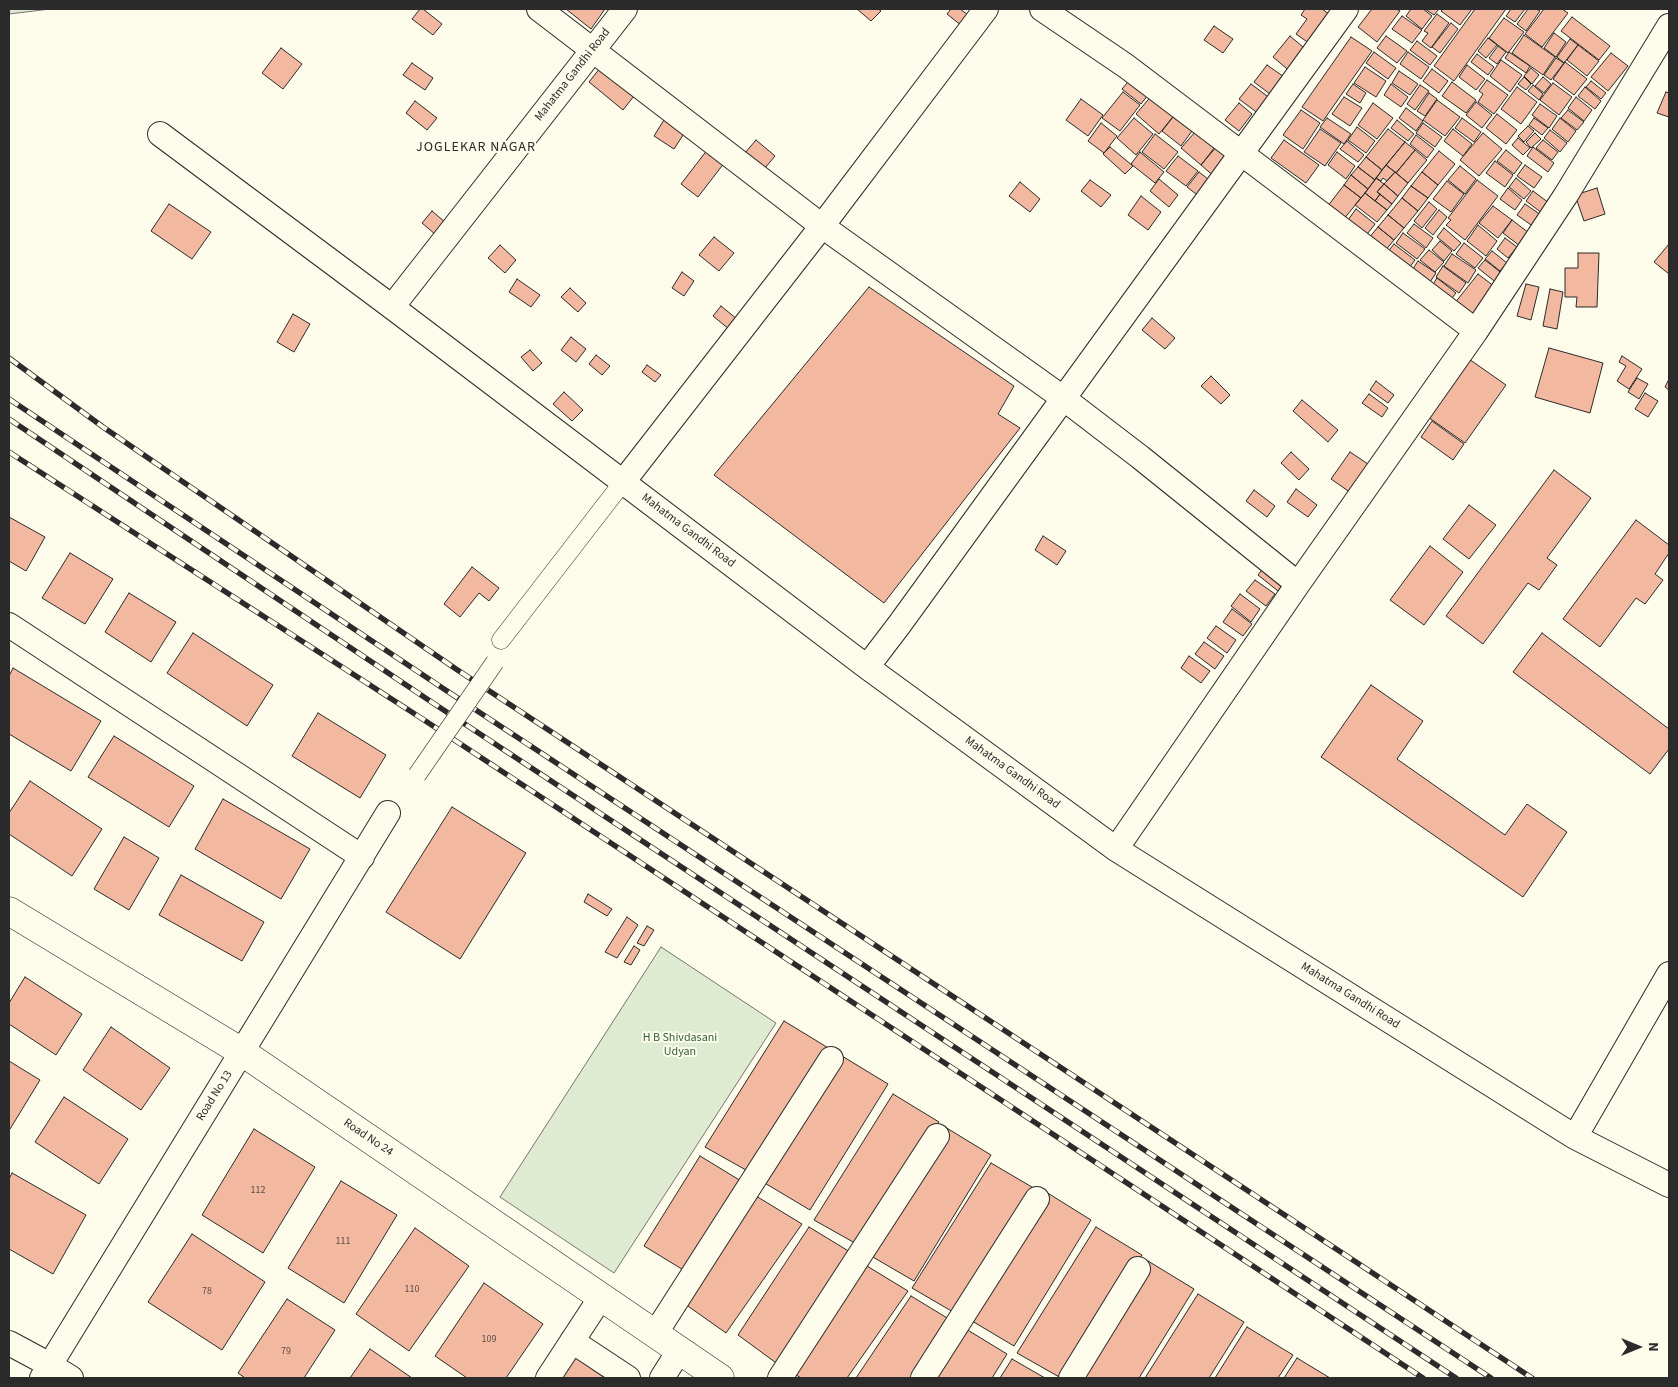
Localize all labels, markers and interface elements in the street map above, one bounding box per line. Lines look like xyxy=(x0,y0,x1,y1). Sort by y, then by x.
street label: Mahatma Gandhi Road xyxy=(532,26,614,124)
district label: JOGLEKAR NAGAR xyxy=(414,140,538,156)
street label: Mahatma Gandhi Road xyxy=(638,491,738,571)
street label: Mahatma Gandhi Road xyxy=(962,734,1062,812)
street label: Mahatma Gandhi Road xyxy=(1298,960,1402,1032)
park label: H B Shivdasani Udyan xyxy=(643,1031,717,1059)
street label: Road No 13 xyxy=(194,1068,236,1124)
street label: Road No 24 xyxy=(340,1116,396,1160)
house number: 112 xyxy=(251,1185,265,1197)
house number: 111 xyxy=(336,1236,350,1248)
house number: 110 xyxy=(405,1284,419,1296)
house number: 78 xyxy=(202,1286,212,1298)
north arrow xyxy=(1613,1322,1663,1372)
house number: 109 xyxy=(482,1334,496,1346)
text: N xyxy=(1643,1342,1663,1352)
house number: 79 xyxy=(281,1346,291,1358)

